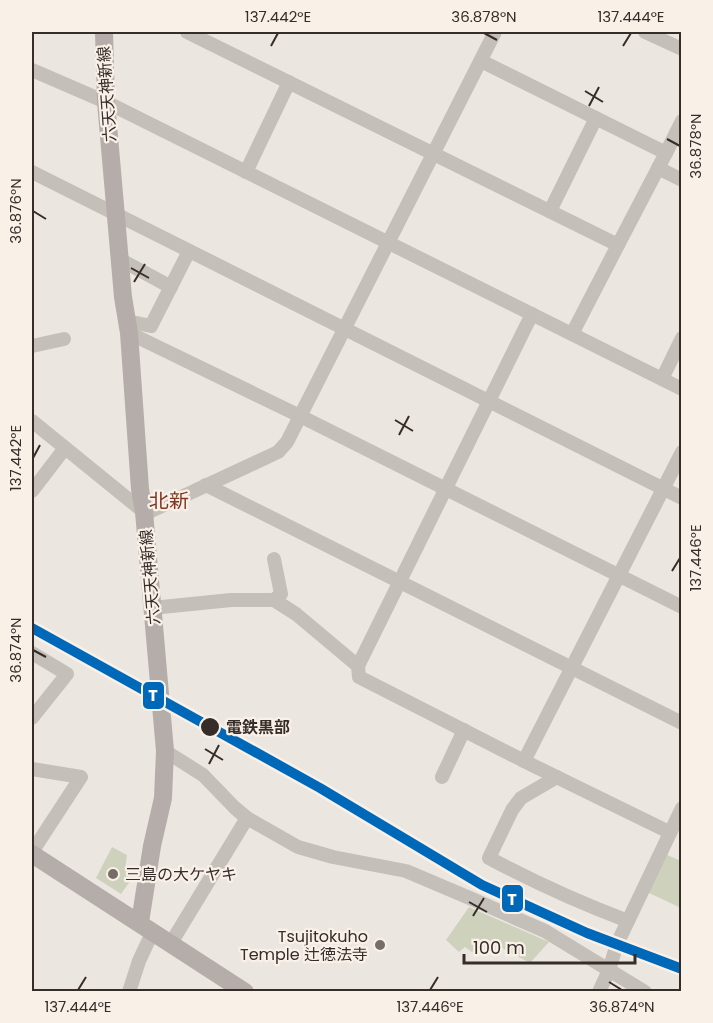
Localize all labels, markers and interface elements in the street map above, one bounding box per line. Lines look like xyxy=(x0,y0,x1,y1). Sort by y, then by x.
text: 137.442°E xyxy=(245,6,311,27)
text: 36.878°N xyxy=(451,6,517,27)
text: 137.444°E xyxy=(597,6,665,27)
street label: 六天天神新線 xyxy=(92,45,122,143)
text: 36.878°N xyxy=(685,113,706,179)
text: 36.876°N xyxy=(5,178,26,244)
text: 137.442°E xyxy=(5,425,26,491)
district label: 北新 xyxy=(149,487,189,515)
text: 137.446°E xyxy=(685,524,706,592)
street label: 六天天神新線 xyxy=(134,528,166,626)
text: 36.874°N xyxy=(5,617,26,683)
line badge: T xyxy=(142,681,165,710)
text: T xyxy=(148,684,158,707)
marker: 電鉄黒部 xyxy=(199,716,221,738)
place label: 電鉄黒部 xyxy=(226,716,290,739)
place label: 三島の大ケヤキ xyxy=(125,863,237,886)
marker: 三島の大ケヤキ xyxy=(106,867,120,881)
line badge: T xyxy=(501,884,524,913)
text: T xyxy=(507,888,517,911)
place label: Tsujitokuho Temple 辻徳法寺 xyxy=(240,925,368,966)
scale bar xyxy=(464,927,635,965)
text: 100 m xyxy=(473,935,525,960)
marker: Tsujitokuho Temple 辻徳法寺 xyxy=(373,938,387,952)
text: 137.444°E xyxy=(44,996,112,1017)
text: 137.446°E xyxy=(396,996,464,1017)
text: 36.874°N xyxy=(589,996,655,1017)

